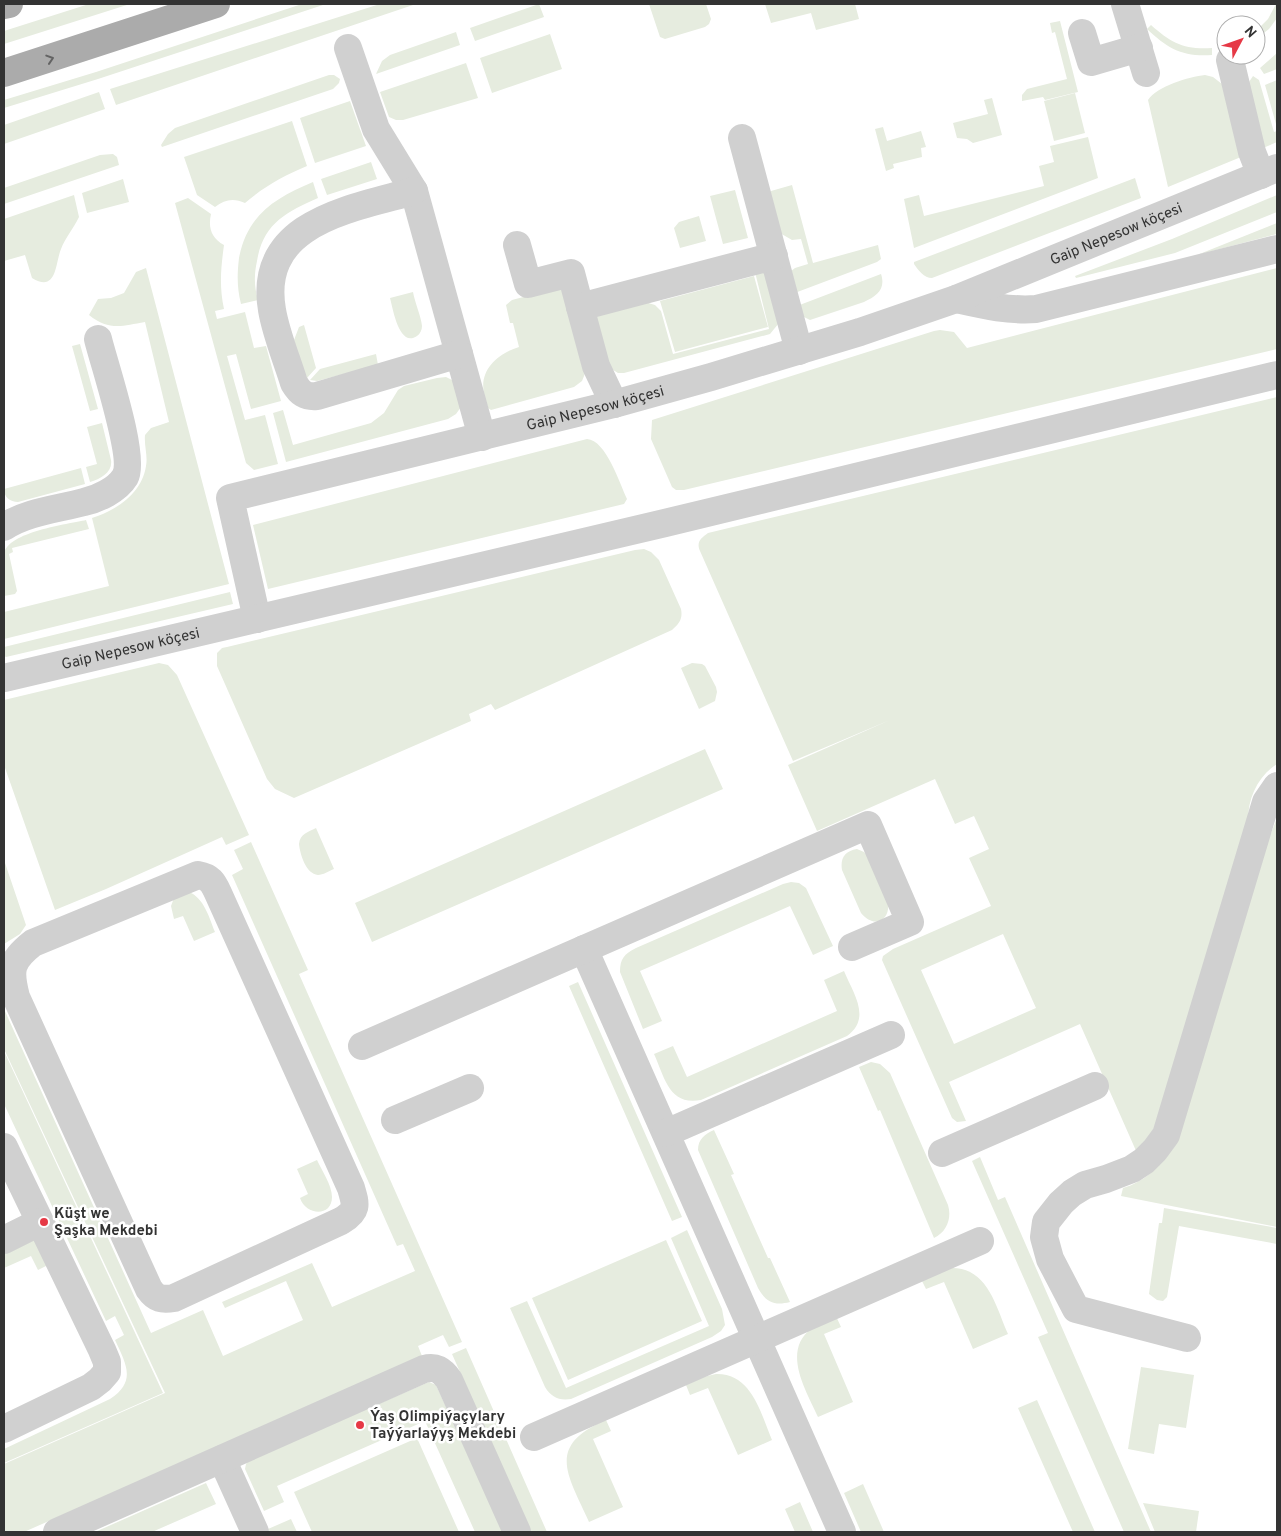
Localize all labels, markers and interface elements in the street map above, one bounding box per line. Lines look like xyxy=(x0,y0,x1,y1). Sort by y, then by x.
north arrow xyxy=(1216,15,1266,65)
text: N xyxy=(1240,23,1259,42)
one-way arrow xyxy=(46,54,54,64)
street label: Gaip Nepesow köçesi xyxy=(1048,200,1186,271)
street label: Gaip Nepesow köçesi xyxy=(525,383,666,436)
street label: Gaip Nepesow köçesi xyxy=(60,624,202,675)
place label: Küşt we Şaşka Mekdebi xyxy=(54,1205,158,1241)
marker: Küşt we Şaşka Mekdebi xyxy=(38,1216,50,1228)
place label: Ýaş Olimpiýaçylary Taýýarlaýyş Mekdebi xyxy=(370,1406,516,1444)
marker: Ýaş Olimpiýaçylary Taýýarlaýyş Mekdebi xyxy=(354,1419,366,1431)

